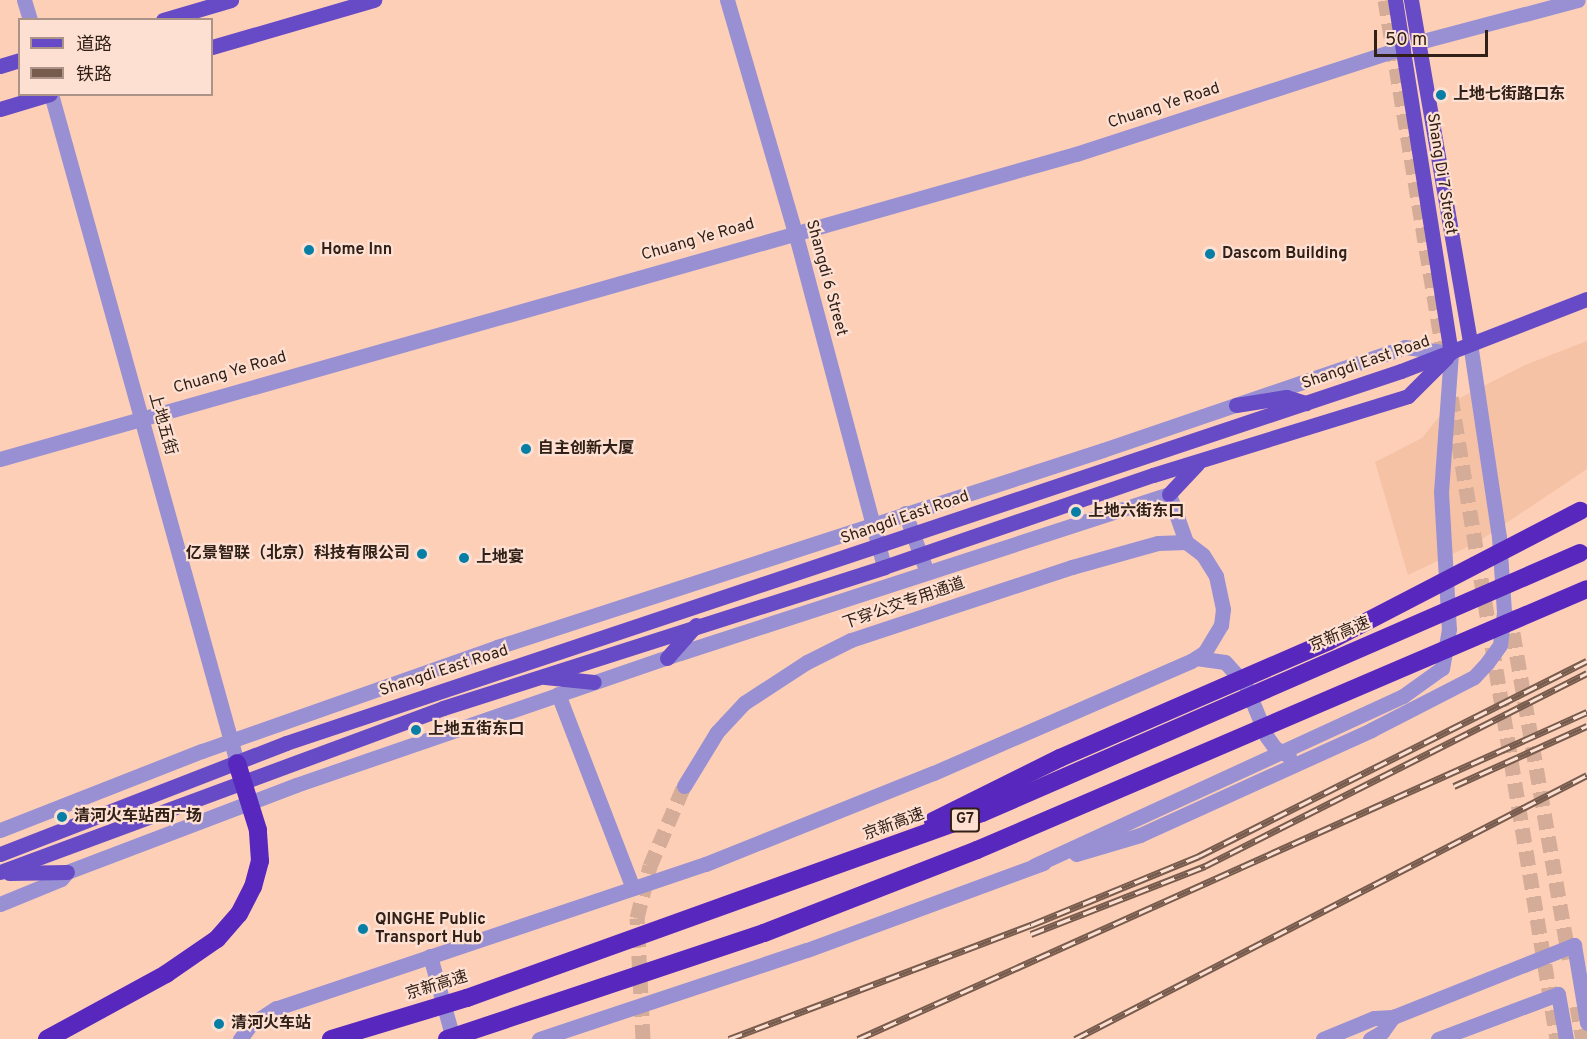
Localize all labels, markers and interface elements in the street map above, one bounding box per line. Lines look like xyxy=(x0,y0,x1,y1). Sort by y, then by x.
legend xyxy=(18,18,213,96)
scale bar xyxy=(1377,18,1491,56)
text: 50 m xyxy=(1385,29,1427,52)
text: 道路 xyxy=(76,34,112,57)
text: 铁路 xyxy=(76,64,112,87)
street label: Chuang Ye Road xyxy=(1105,79,1223,133)
place label: 上地七街路口东 xyxy=(1453,85,1565,105)
marker: 上地七街路口东 xyxy=(1434,88,1448,102)
street label: Shang Di 7 Street xyxy=(1422,111,1460,237)
street label: Chuang Ye Road xyxy=(639,215,757,265)
street label: Shangdi 6 Street xyxy=(801,218,851,338)
place label: Home Inn xyxy=(321,240,392,260)
marker: Home Inn xyxy=(302,243,316,257)
place label: Dascom Building xyxy=(1222,244,1348,264)
marker: Dascom Building xyxy=(1203,247,1217,261)
street label: Shangdi East Road xyxy=(1299,332,1433,394)
street label: Chuang Ye Road xyxy=(171,348,289,398)
street label: 上地五街 xyxy=(144,391,180,457)
place label: 自主创新大厦 xyxy=(538,439,634,459)
marker: 自主创新大厦 xyxy=(519,442,533,456)
street label: Shangdi East Road xyxy=(838,487,972,549)
place label: 上地六街东口 xyxy=(1088,502,1184,522)
marker: 上地六街东口 xyxy=(1069,505,1083,519)
place label: 亿景智联（北京）科技有限公司 xyxy=(186,544,410,564)
marker: 亿景智联（北京）科技有限公司 xyxy=(415,547,429,561)
place label: 上地宴 xyxy=(476,548,524,568)
marker: 上地宴 xyxy=(457,551,471,565)
street label: 下穿公交专用通道 xyxy=(840,574,968,634)
street label: 京新高速 xyxy=(1307,614,1373,656)
street label: Shangdi East Road xyxy=(377,641,511,701)
place label: 上地五街东口 xyxy=(428,720,524,740)
marker: 上地五街东口 xyxy=(409,723,423,737)
street label: 京新高速 xyxy=(861,805,927,845)
place label: 清河火车站西广场 xyxy=(74,807,202,827)
road number: G7 xyxy=(948,808,982,832)
marker: 清河火车站西广场 xyxy=(55,810,69,824)
place label: QINGHE Public Transport Hub xyxy=(375,910,486,948)
marker: QINGHE Public Transport Hub xyxy=(356,922,370,936)
street label: 京新高速 xyxy=(404,967,470,1005)
place label: 清河火车站 xyxy=(231,1014,311,1034)
marker: 清河火车站 xyxy=(212,1017,226,1031)

